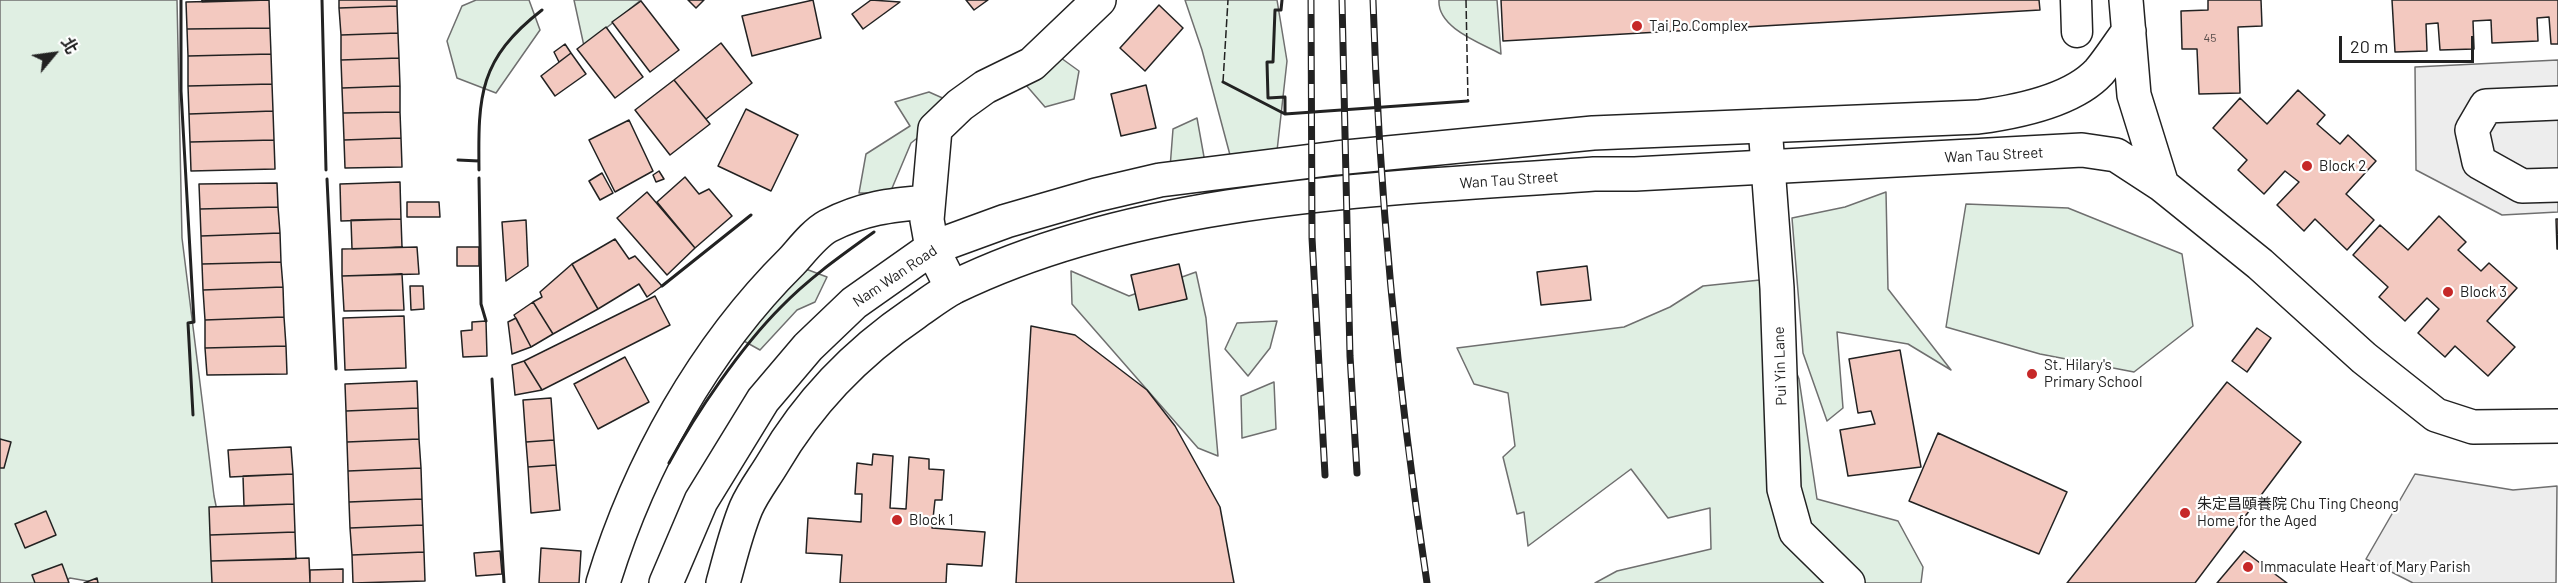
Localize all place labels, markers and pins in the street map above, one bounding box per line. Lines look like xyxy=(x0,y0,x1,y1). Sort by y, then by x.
place label: Tai Po Complex xyxy=(1649,17,1748,35)
marker: Tai Po Complex xyxy=(1630,19,1644,33)
place label: Block 2 xyxy=(2319,157,2366,175)
marker: Block 2 xyxy=(2300,159,2314,173)
place label: Block 3 xyxy=(2460,283,2507,301)
marker: Block 3 xyxy=(2441,285,2455,299)
place label: St. Hilary's Primary School xyxy=(2044,356,2142,391)
marker: St. Hilary's Primary School xyxy=(2025,367,2039,381)
place label: 朱定昌頤養院 Chu Ting Cheong Home for the Aged xyxy=(2197,495,2399,530)
marker: 朱定昌頤養院 Chu Ting Cheong Home for the Aged xyxy=(2178,506,2192,520)
place label: Block 1 xyxy=(909,511,954,529)
marker: Block 1 xyxy=(890,513,904,527)
place label: Immaculate Heart of Mary Parish xyxy=(2260,558,2471,576)
marker: Immaculate Heart of Mary Parish xyxy=(2241,560,2255,574)

